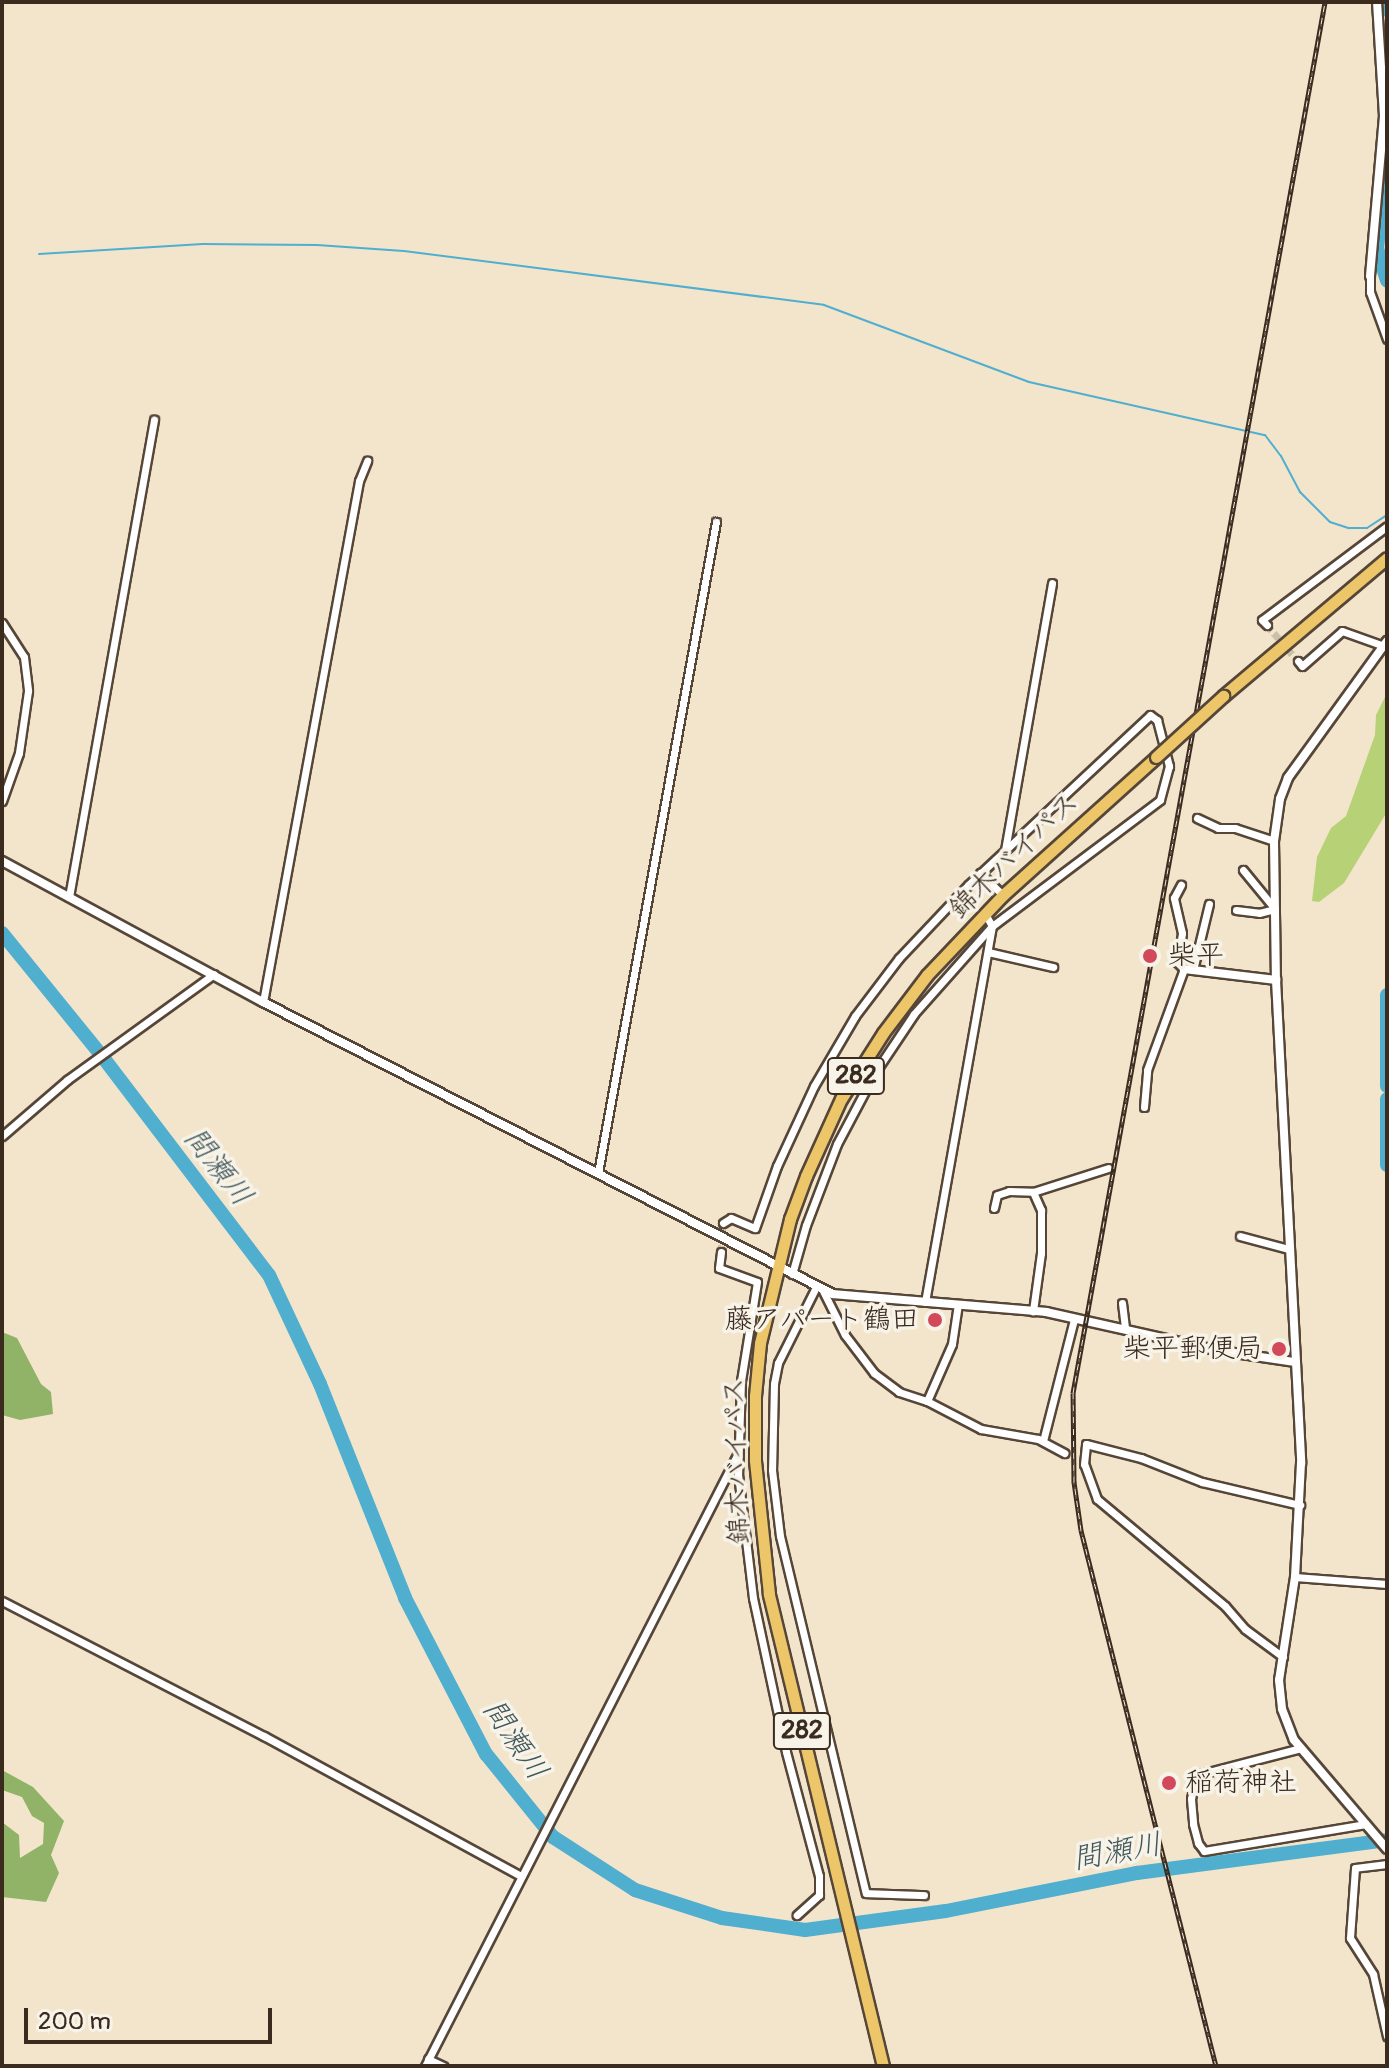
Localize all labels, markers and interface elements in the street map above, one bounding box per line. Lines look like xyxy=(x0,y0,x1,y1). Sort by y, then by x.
street label: 錦木バイパス xyxy=(942,786,1086,926)
place label: 柴平 xyxy=(1168,939,1224,973)
marker: 柴平 xyxy=(1139,945,1161,967)
road number: 282 xyxy=(826,1054,886,1098)
water label: 間瀬川 xyxy=(176,1120,260,1214)
place label: 藤アパート鶴田 xyxy=(723,1303,919,1337)
marker: 藤アパート鶴田 xyxy=(926,1311,944,1329)
place label: 柴平郵便局 xyxy=(1123,1332,1263,1366)
marker: 柴平郵便局 xyxy=(1270,1340,1288,1358)
street label: 錦木バイパス xyxy=(717,1376,757,1546)
water label: 間瀬川 xyxy=(475,1693,555,1787)
road number: 282 xyxy=(772,1709,832,1753)
place label: 稲荷神社 xyxy=(1185,1766,1297,1800)
marker: 稲荷神社 xyxy=(1160,1774,1178,1792)
water label: 間瀬川 xyxy=(1070,1826,1164,1878)
scale bar xyxy=(28,1992,276,2042)
text: 200 m xyxy=(38,2007,111,2036)

